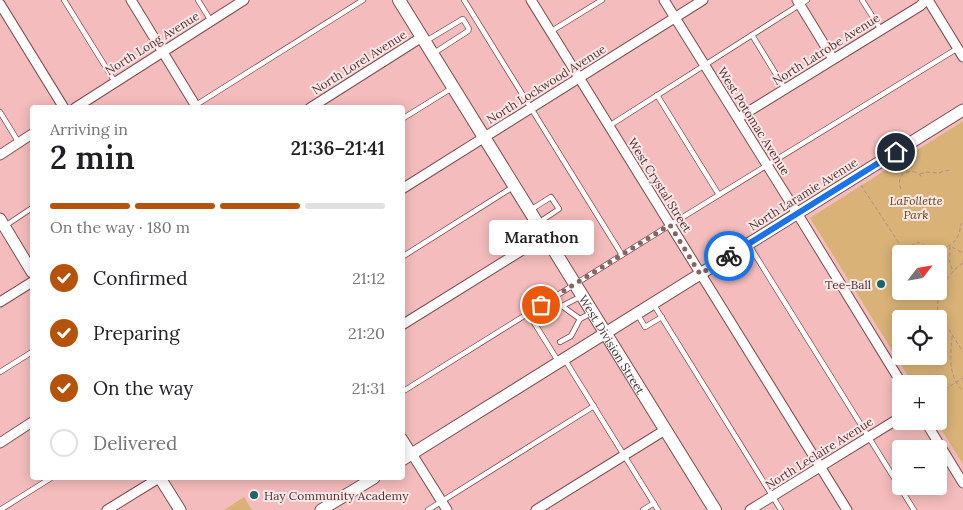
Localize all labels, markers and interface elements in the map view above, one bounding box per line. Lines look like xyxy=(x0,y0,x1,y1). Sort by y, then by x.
street label: North Long Avenue xyxy=(102,8,202,78)
street label: North Latrobe Avenue xyxy=(770,10,883,88)
street label: North Lorel Avenue xyxy=(309,26,410,97)
street label: North Lockwood Avenue xyxy=(484,41,609,127)
street label: West Potomac Avenue xyxy=(715,64,794,178)
text: Arriving in xyxy=(50,119,128,139)
pin xyxy=(875,131,917,173)
street label: West Crystal Street xyxy=(625,135,695,235)
text: 21:36–21:41 xyxy=(291,136,385,160)
text: 2 min xyxy=(50,137,135,178)
icon: home xyxy=(882,138,910,166)
street label: North Laramie Avenue xyxy=(746,154,861,234)
park label: LaFollette Park xyxy=(890,193,943,222)
text: On the way · 180 m xyxy=(50,217,190,237)
callout: Marathon xyxy=(488,220,594,255)
text: Marathon xyxy=(504,227,579,247)
courier xyxy=(704,231,754,281)
icon: bike xyxy=(715,242,743,270)
north arrow xyxy=(892,245,948,300)
map controls xyxy=(892,245,947,495)
icon: check xyxy=(50,264,78,292)
text: Confirmed xyxy=(93,266,188,290)
text: 21:12 xyxy=(352,268,385,288)
place label: Tee-Ball xyxy=(825,277,871,292)
marker: Tee-Ball xyxy=(875,278,887,290)
pin xyxy=(520,284,562,326)
icon: bag xyxy=(527,291,555,319)
street label: West Division Street xyxy=(576,292,649,397)
button: locate xyxy=(892,310,947,365)
icon: check xyxy=(50,319,78,347)
text: Preparing xyxy=(93,321,180,345)
text: 21:20 xyxy=(348,323,385,343)
icon: check xyxy=(50,374,78,402)
button: + xyxy=(892,375,947,430)
text: On the way xyxy=(93,376,193,400)
text: 21:31 xyxy=(352,378,385,398)
street label: North Leclaire Avenue xyxy=(762,413,876,492)
text: Delivered xyxy=(93,431,177,455)
button: − xyxy=(892,440,947,495)
place label: Hay Community Academy xyxy=(264,488,409,503)
marker: Hay Community Academy xyxy=(248,489,260,501)

